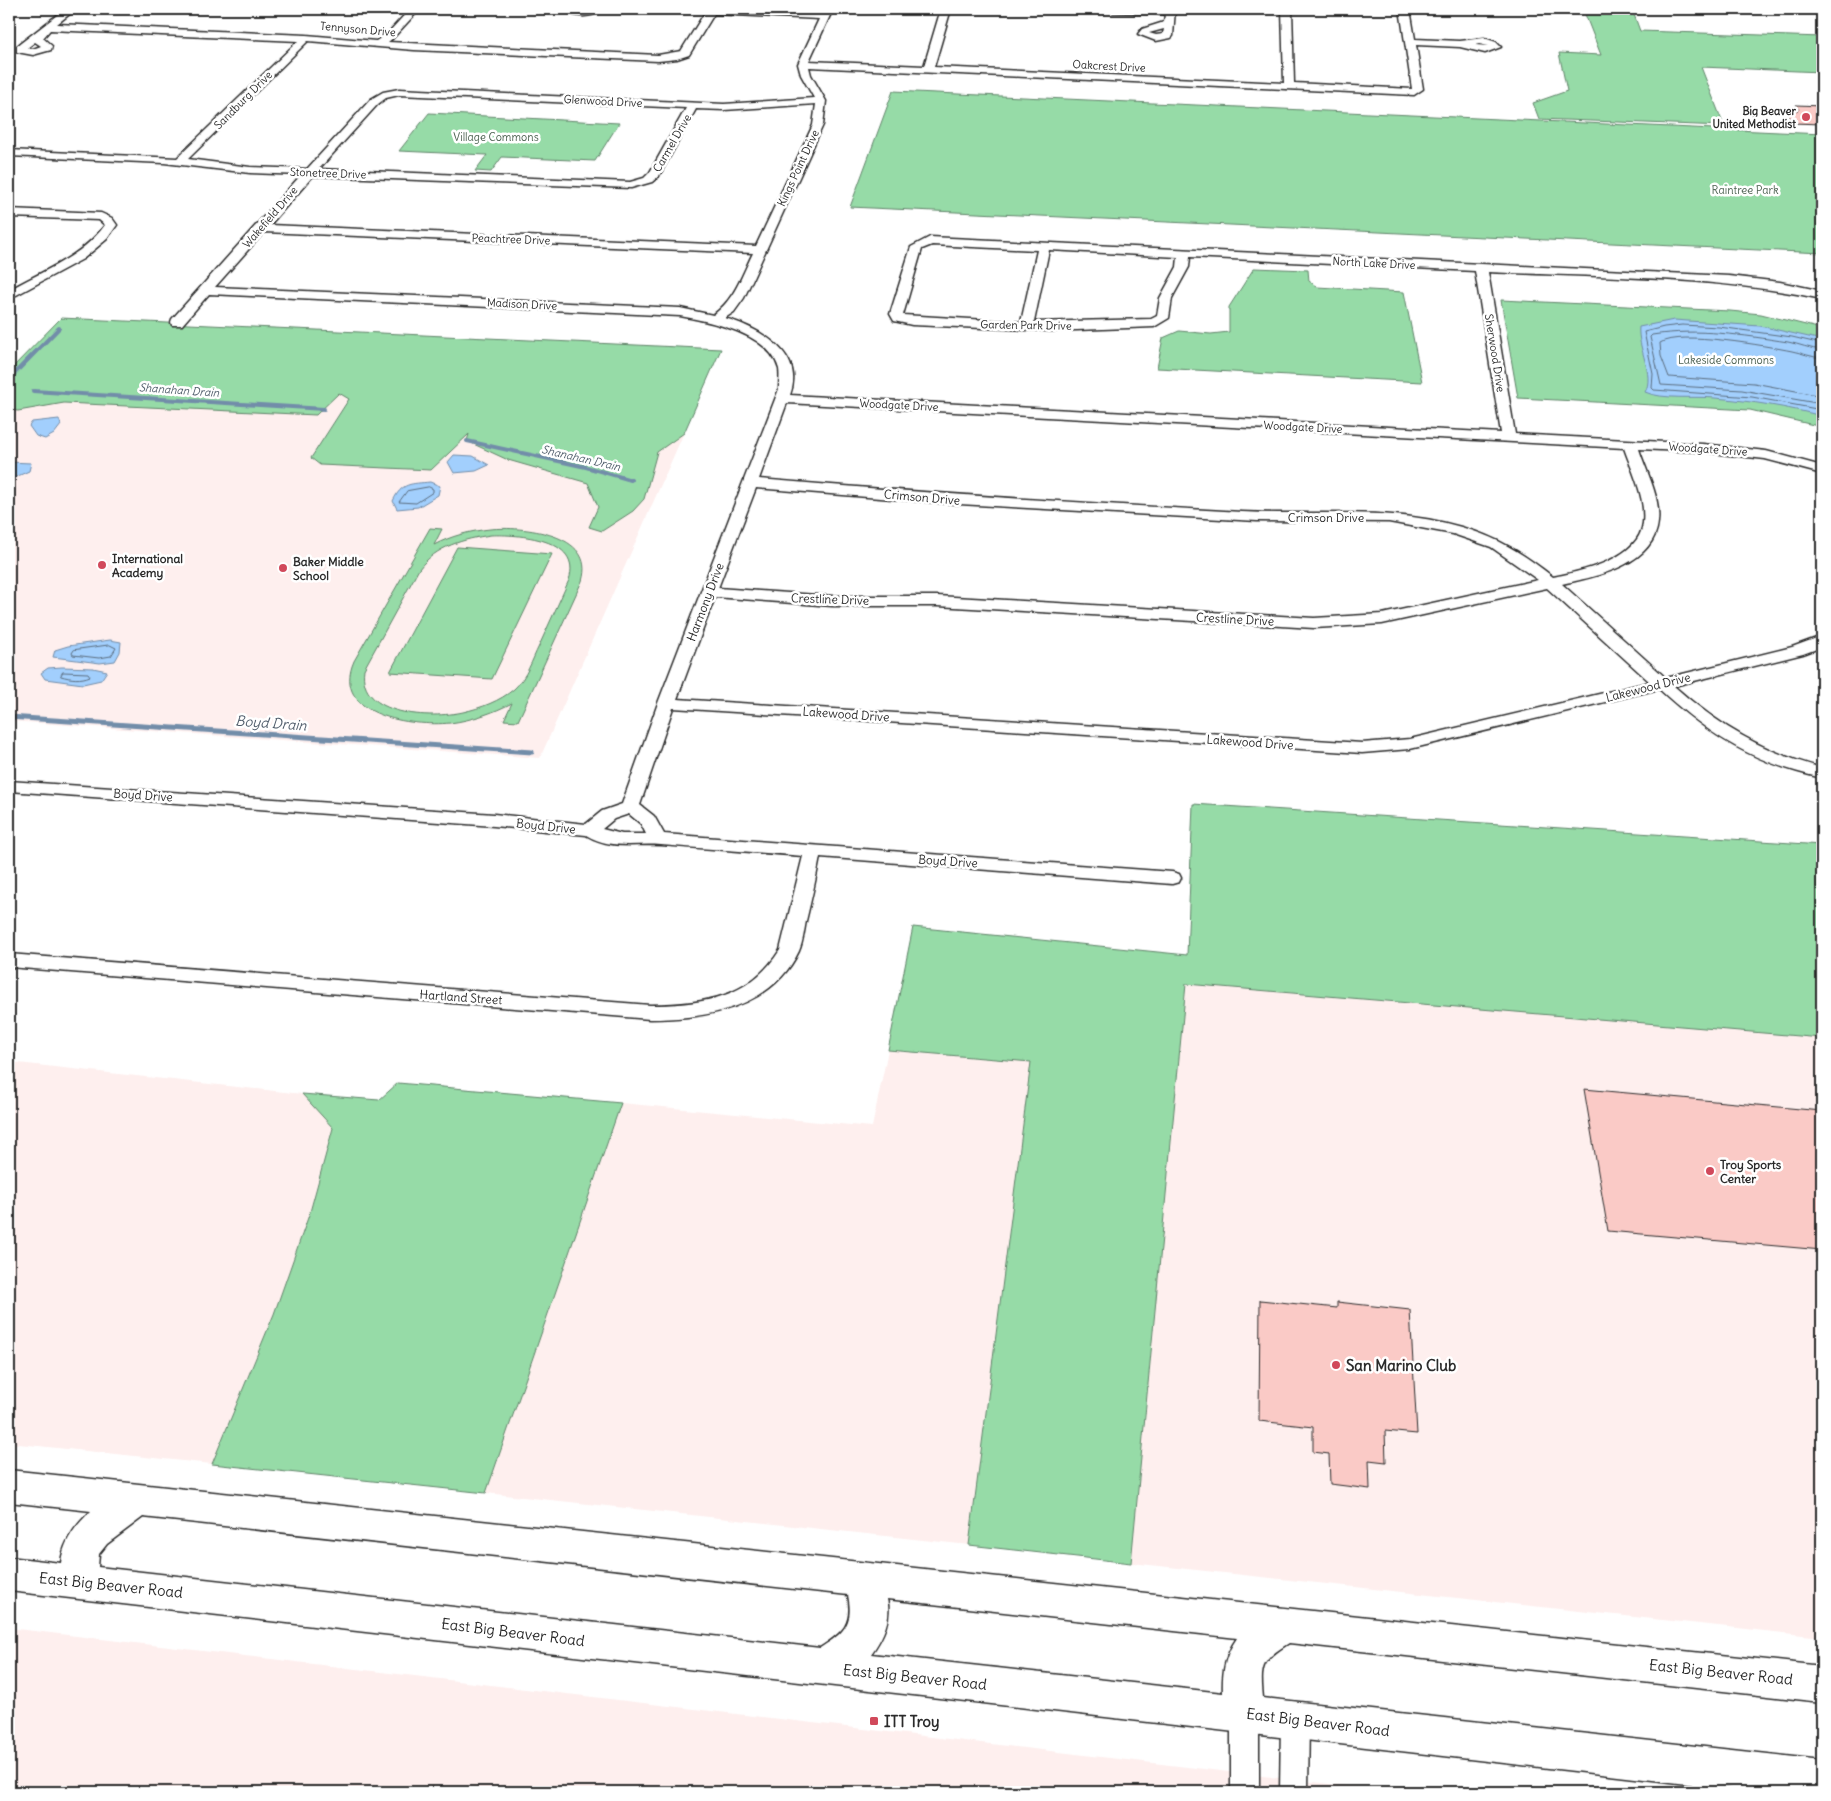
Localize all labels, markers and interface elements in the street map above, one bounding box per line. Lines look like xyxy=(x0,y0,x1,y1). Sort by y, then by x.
street label: Tennyson Drive xyxy=(320,19,397,39)
street label: Oakcrest Drive xyxy=(1072,57,1146,75)
street label: Sandburg Drive xyxy=(211,68,275,132)
street label: Glenwood Drive xyxy=(563,92,643,110)
place label: Big Beaver United Methodist xyxy=(1712,104,1797,131)
street label: Carmel Drive xyxy=(650,111,694,174)
marker: Big Beaver United Methodist xyxy=(1800,111,1812,123)
street label: Kings Point Drive xyxy=(774,127,822,209)
park label: Village Commons xyxy=(453,130,539,144)
street label: Stonetree Drive xyxy=(290,165,367,181)
street label: Wakefield Drive xyxy=(239,183,301,251)
park label: Raintree Park xyxy=(1711,183,1779,197)
street label: Peachtree Drive xyxy=(471,231,551,247)
street label: North Lake Drive xyxy=(1332,254,1416,272)
street label: Madison Drive xyxy=(487,295,557,313)
street label: Sherwood Drive xyxy=(1482,313,1508,393)
street label: Garden Park Drive xyxy=(980,317,1072,333)
park label: Lakeside Commons xyxy=(1678,353,1774,367)
water label: Shanahan Drain xyxy=(138,380,220,400)
street label: Woodgate Drive xyxy=(859,396,939,414)
street label: Woodgate Drive xyxy=(1263,418,1343,436)
street label: Woodgate Drive xyxy=(1668,439,1748,459)
water label: Shanahan Drain xyxy=(540,442,622,474)
street label: Crimson Drive xyxy=(883,486,961,508)
street label: Crimson Drive xyxy=(1288,510,1364,525)
place label: International Academy xyxy=(112,551,183,581)
place label: Baker Middle School xyxy=(293,554,364,583)
marker: International Academy xyxy=(96,559,108,571)
street label: Harmony Drive xyxy=(683,561,727,643)
marker: Baker Middle School xyxy=(277,562,289,574)
street label: Crestline Drive xyxy=(791,590,869,608)
street label: Crestline Drive xyxy=(1195,609,1275,629)
street label: Lakewood Drive xyxy=(1604,669,1692,705)
street label: Lakewood Drive xyxy=(802,703,890,725)
water label: Boyd Drain xyxy=(235,712,308,735)
street label: Lakewood Drive xyxy=(1206,731,1294,753)
street label: Boyd Drive xyxy=(113,785,173,805)
street label: Boyd Drive xyxy=(516,815,576,837)
street label: Boyd Drive xyxy=(918,851,978,871)
street label: Hartland Street xyxy=(419,987,503,1007)
place label: Troy Sports Center xyxy=(1720,1157,1782,1186)
marker: Troy Sports Center xyxy=(1704,1165,1716,1177)
place label: San Marino Club xyxy=(1346,1356,1456,1375)
marker: San Marino Club xyxy=(1330,1359,1342,1371)
street label: East Big Beaver Road xyxy=(38,1568,184,1602)
street label: East Big Beaver Road xyxy=(440,1614,586,1650)
street label: East Big Beaver Road xyxy=(1648,1655,1794,1689)
street label: East Big Beaver Road xyxy=(842,1660,988,1694)
street label: East Big Beaver Road xyxy=(1245,1704,1391,1740)
place label: ITT Troy xyxy=(884,1712,940,1732)
marker: ITT Troy xyxy=(868,1715,880,1727)

